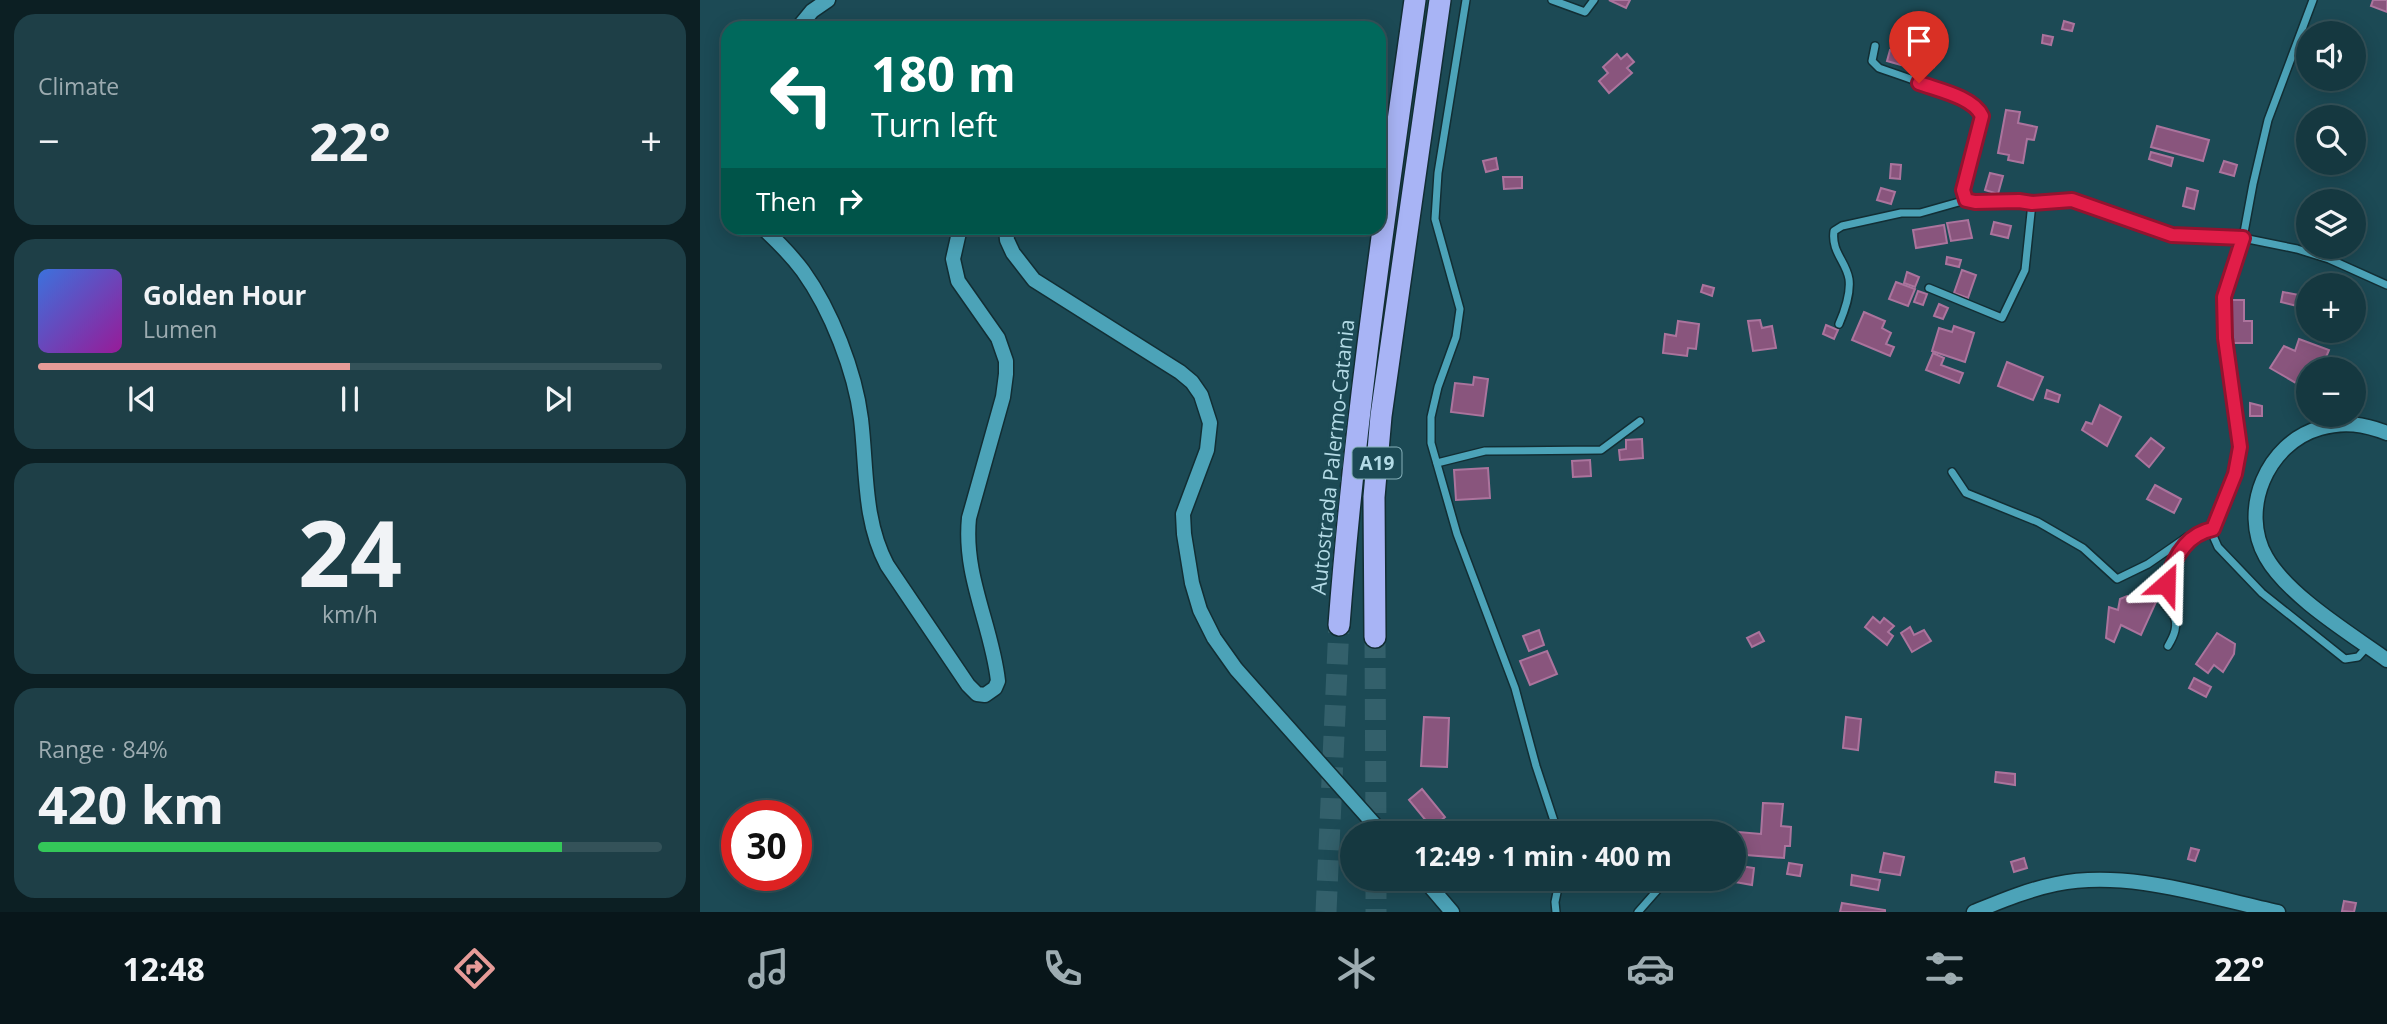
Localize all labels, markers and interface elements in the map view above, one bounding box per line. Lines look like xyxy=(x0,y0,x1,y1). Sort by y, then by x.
pin xyxy=(1889,11,1949,83)
map controls xyxy=(2296,21,2366,427)
button: sound xyxy=(2296,21,2366,91)
icon: arrive xyxy=(1900,22,1938,60)
text: 180 m xyxy=(871,40,1016,106)
icon: left xyxy=(756,49,847,140)
text: Climate xyxy=(38,70,119,102)
text: Turn left xyxy=(871,103,997,146)
text: 22° xyxy=(309,105,391,176)
button: search xyxy=(2296,105,2366,175)
text: − xyxy=(38,114,60,166)
text: + xyxy=(640,114,662,166)
icon: right xyxy=(831,182,869,220)
text: Then xyxy=(756,183,817,219)
button: layers xyxy=(2296,189,2366,259)
button: + xyxy=(2296,273,2366,343)
text: Golden Hour xyxy=(143,277,306,313)
text: Lumen xyxy=(143,313,217,345)
street label: Autostrada Palermo-Catania xyxy=(1304,318,1360,596)
button: − xyxy=(2296,357,2366,427)
icon: previous xyxy=(123,380,161,418)
icon: pause xyxy=(331,380,369,418)
icon: next xyxy=(539,380,577,418)
road number: A19 xyxy=(1352,447,1402,478)
text: 24 xyxy=(298,490,402,614)
position arrow xyxy=(2129,547,2203,621)
text: km/h xyxy=(322,598,378,630)
text: Range · 84% xyxy=(38,733,168,765)
text: 420 km xyxy=(38,768,224,839)
speed limit sign: 30 xyxy=(721,800,812,891)
text: 12:49 · 1 min · 400 m xyxy=(1414,838,1672,874)
icon: directions xyxy=(450,944,499,993)
icon: music xyxy=(744,944,793,993)
icon: phone xyxy=(1038,944,1087,993)
icon: climate xyxy=(1332,944,1381,993)
icon: car xyxy=(1626,944,1675,993)
icon: filters xyxy=(1920,944,1969,993)
text: 12:48 xyxy=(123,947,205,990)
text: 22° xyxy=(2214,947,2264,990)

